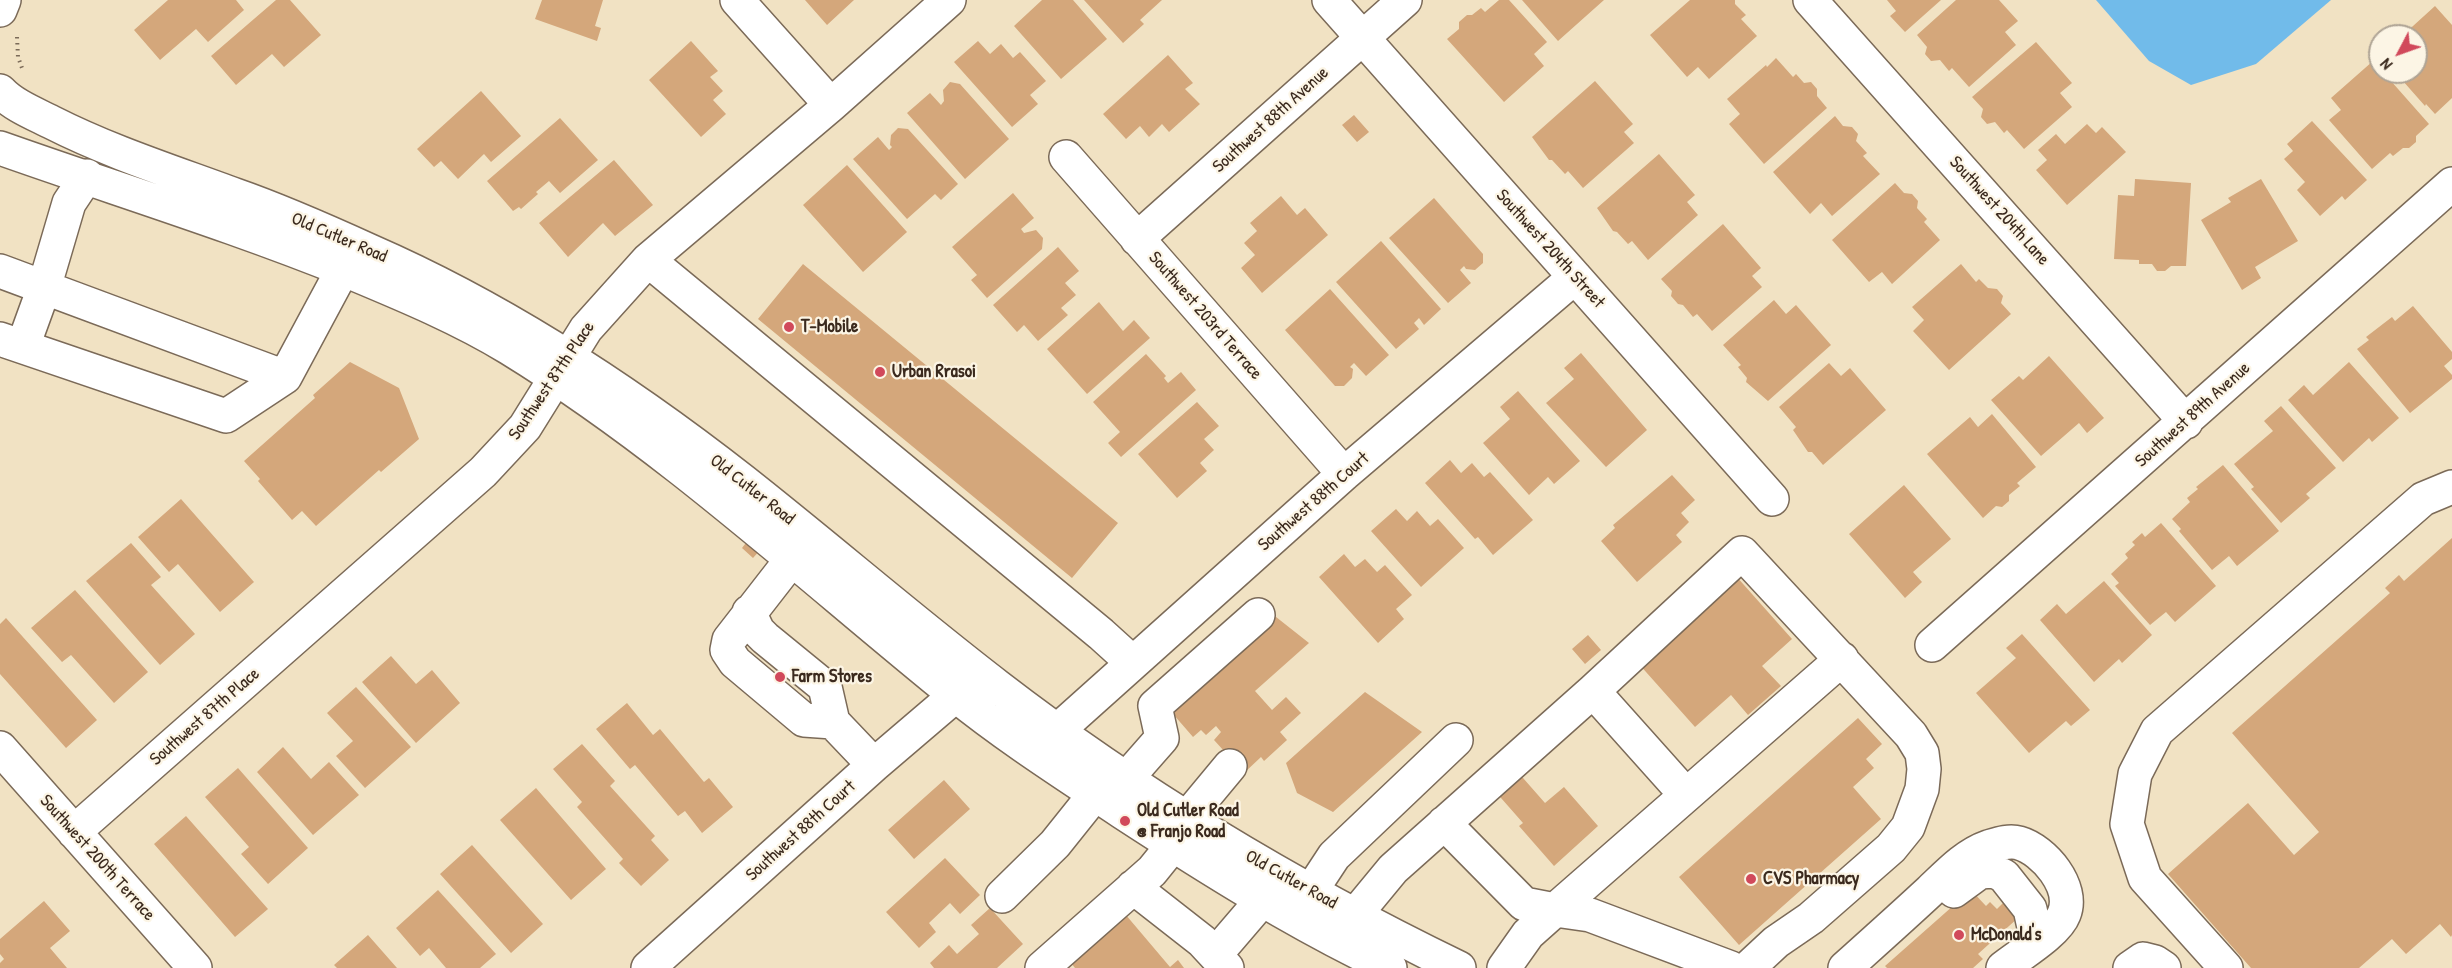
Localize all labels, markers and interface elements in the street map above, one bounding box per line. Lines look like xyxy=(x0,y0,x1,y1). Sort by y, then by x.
north arrow xyxy=(2368,24,2428,84)
text: N xyxy=(2375,54,2397,75)
street label: Southwest 88th Avenue xyxy=(1209,62,1333,178)
street label: Southwest 204th Lane xyxy=(1944,152,2054,270)
street label: Southwest 204th Street xyxy=(1491,185,1609,313)
street label: Old Cutler Road xyxy=(288,208,390,268)
street label: Southwest 203rd Terrace xyxy=(1144,248,1266,384)
place label: T-Mobile xyxy=(801,316,858,338)
street label: Southwest 87th Place xyxy=(504,318,600,444)
marker: T-Mobile xyxy=(782,320,796,334)
street label: Southwest 89th Avenue xyxy=(2131,358,2255,472)
place label: Urban Rrasoi xyxy=(892,361,976,383)
marker: Urban Rrasoi xyxy=(873,365,887,379)
street label: Southwest 88th Court xyxy=(1254,448,1374,556)
street label: Old Cutler Road xyxy=(705,450,799,530)
street label: Southwest 87th Place xyxy=(146,663,264,771)
place label: Farm Stores xyxy=(792,666,872,688)
marker: Farm Stores xyxy=(773,670,787,684)
street label: Southwest 88th Court xyxy=(742,776,860,886)
street label: Southwest 200th Terrace xyxy=(35,790,159,926)
place label: Old Cutler Road @ Franjo Road xyxy=(1137,800,1239,842)
marker: Old Cutler Road @ Franjo Road xyxy=(1118,814,1132,828)
street label: Old Cutler Road xyxy=(1241,846,1341,914)
place label: CVS Pharmacy xyxy=(1763,868,1859,890)
marker: CVS Pharmacy xyxy=(1744,872,1758,886)
place label: McDonald's xyxy=(1971,924,2041,946)
marker: McDonald's xyxy=(1952,928,1966,942)

